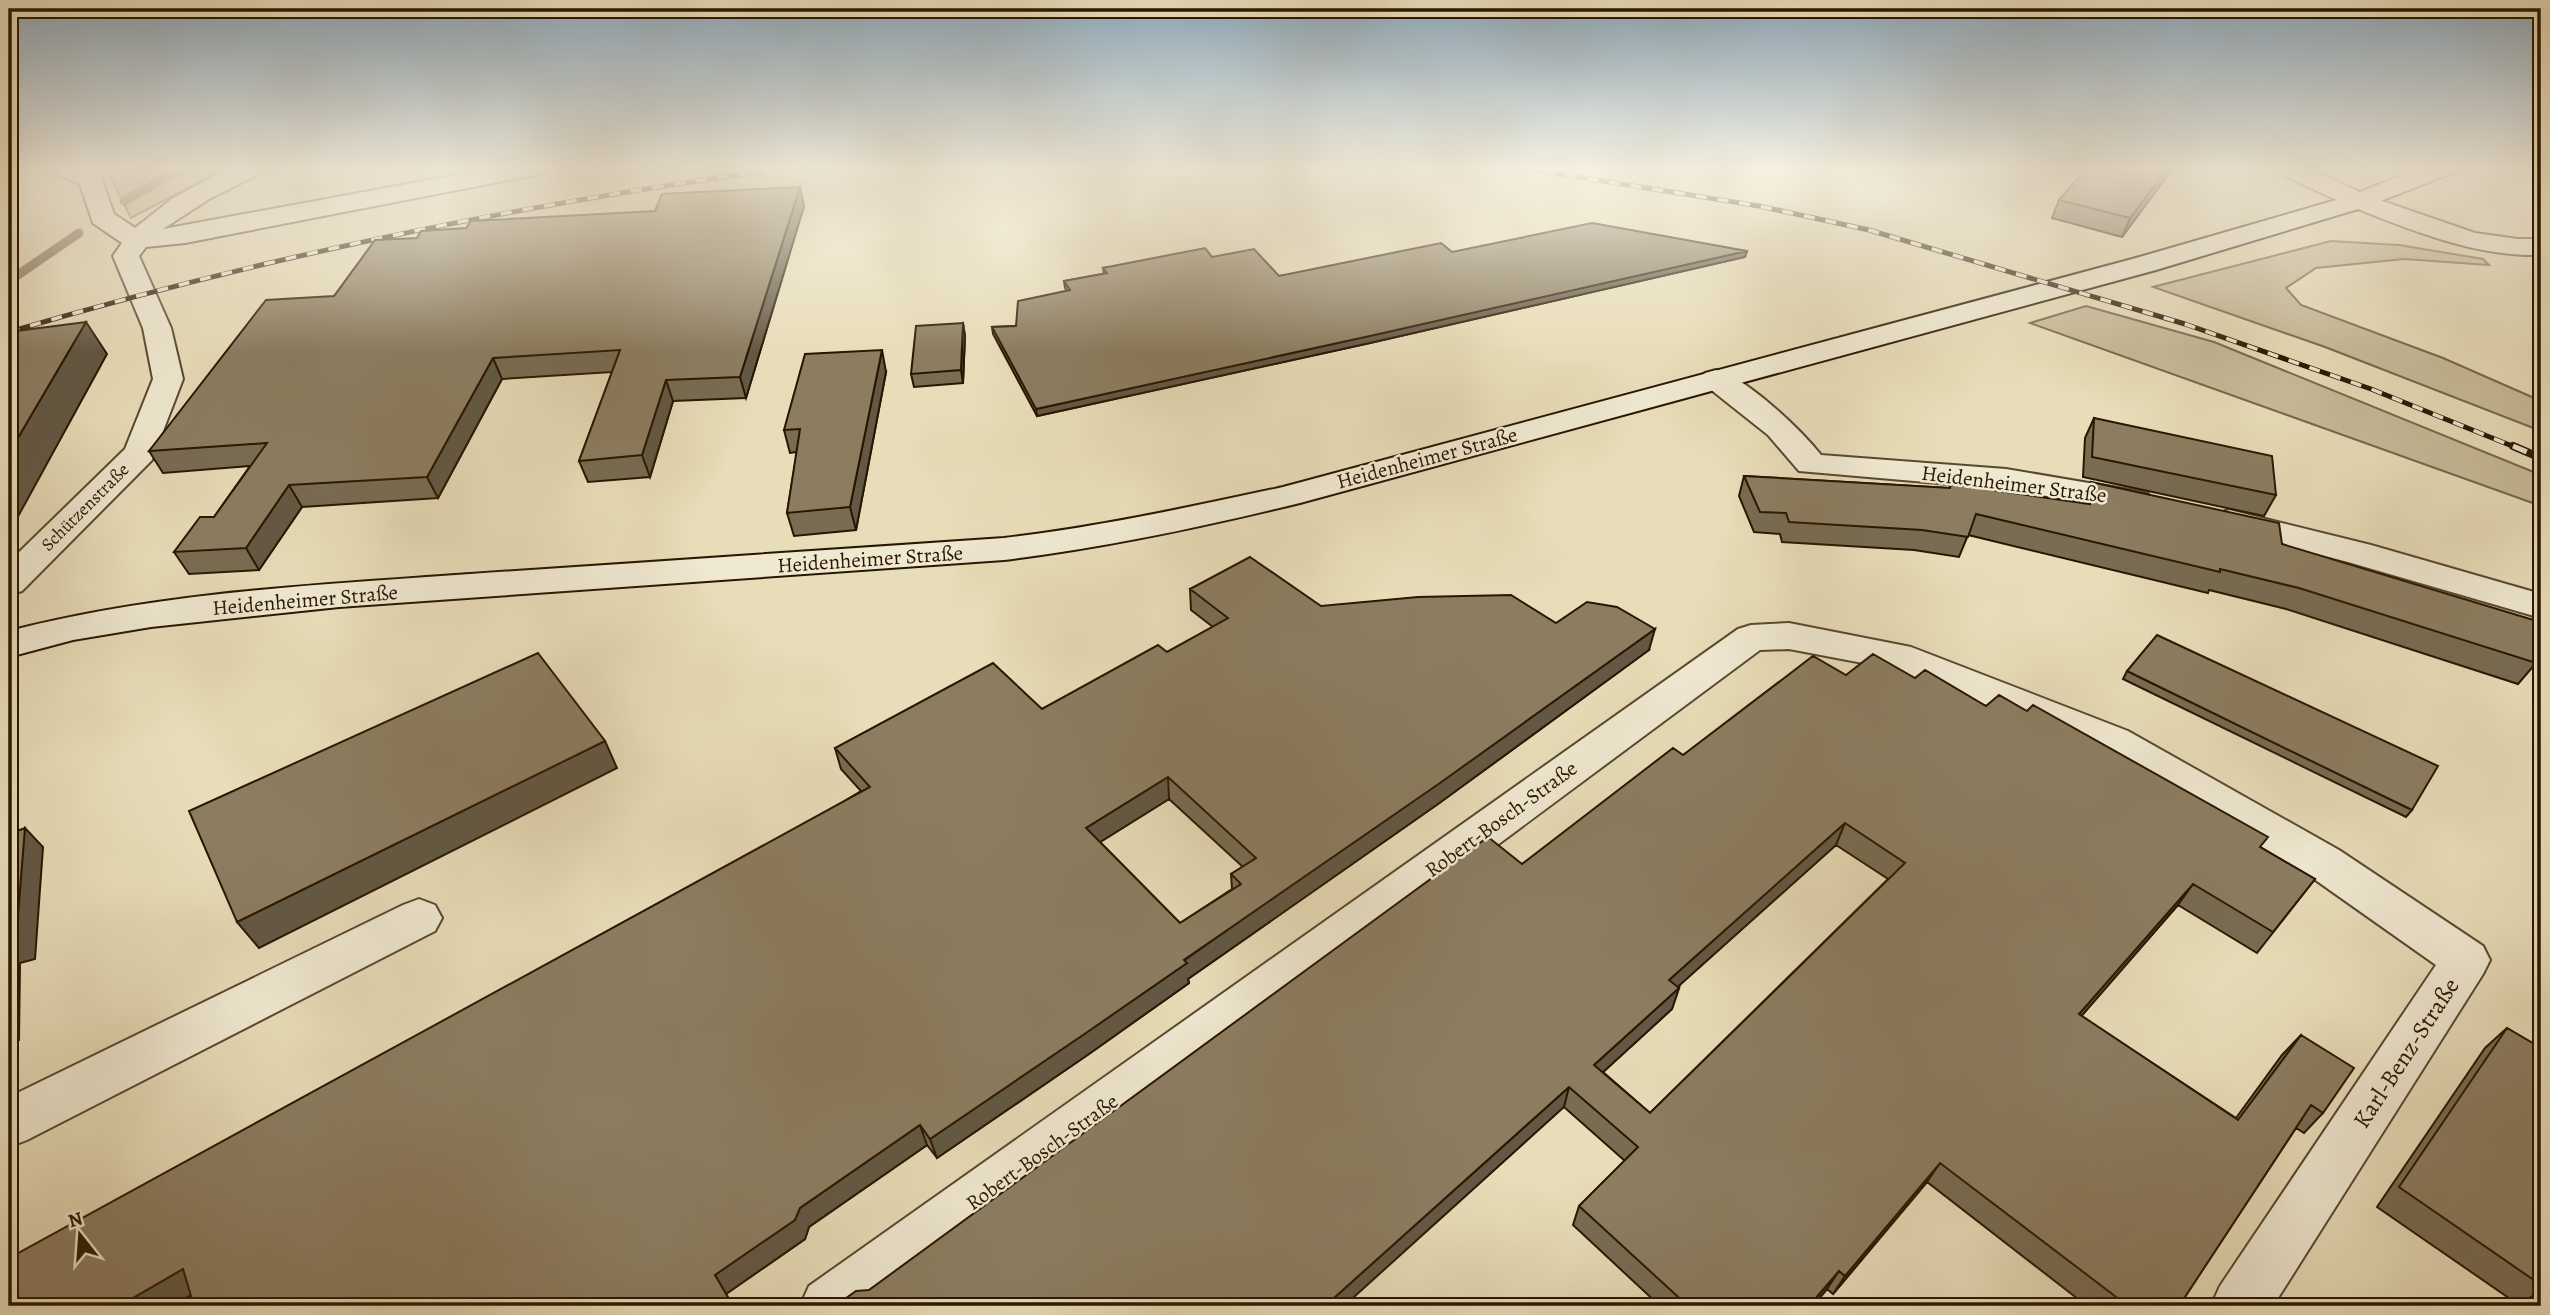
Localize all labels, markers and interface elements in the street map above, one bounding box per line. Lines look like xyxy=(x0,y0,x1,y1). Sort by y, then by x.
street label: Heidenheimer Straße xyxy=(1334,420,1520,496)
street label: Schützenstraße xyxy=(36,458,134,556)
street label: Heidenheimer Straße xyxy=(1920,459,2108,509)
street label: Heidenheimer Straße xyxy=(776,539,964,579)
street label: Heidenheimer Straße xyxy=(211,578,399,622)
street label: Robert-Bosch-Straße xyxy=(1419,754,1583,884)
street label: Karl-Benz-Straße xyxy=(2345,972,2467,1134)
street label: Robert-Bosch-Straße xyxy=(960,1087,1124,1217)
north arrow xyxy=(46,1200,116,1270)
text: N xyxy=(65,1205,86,1234)

